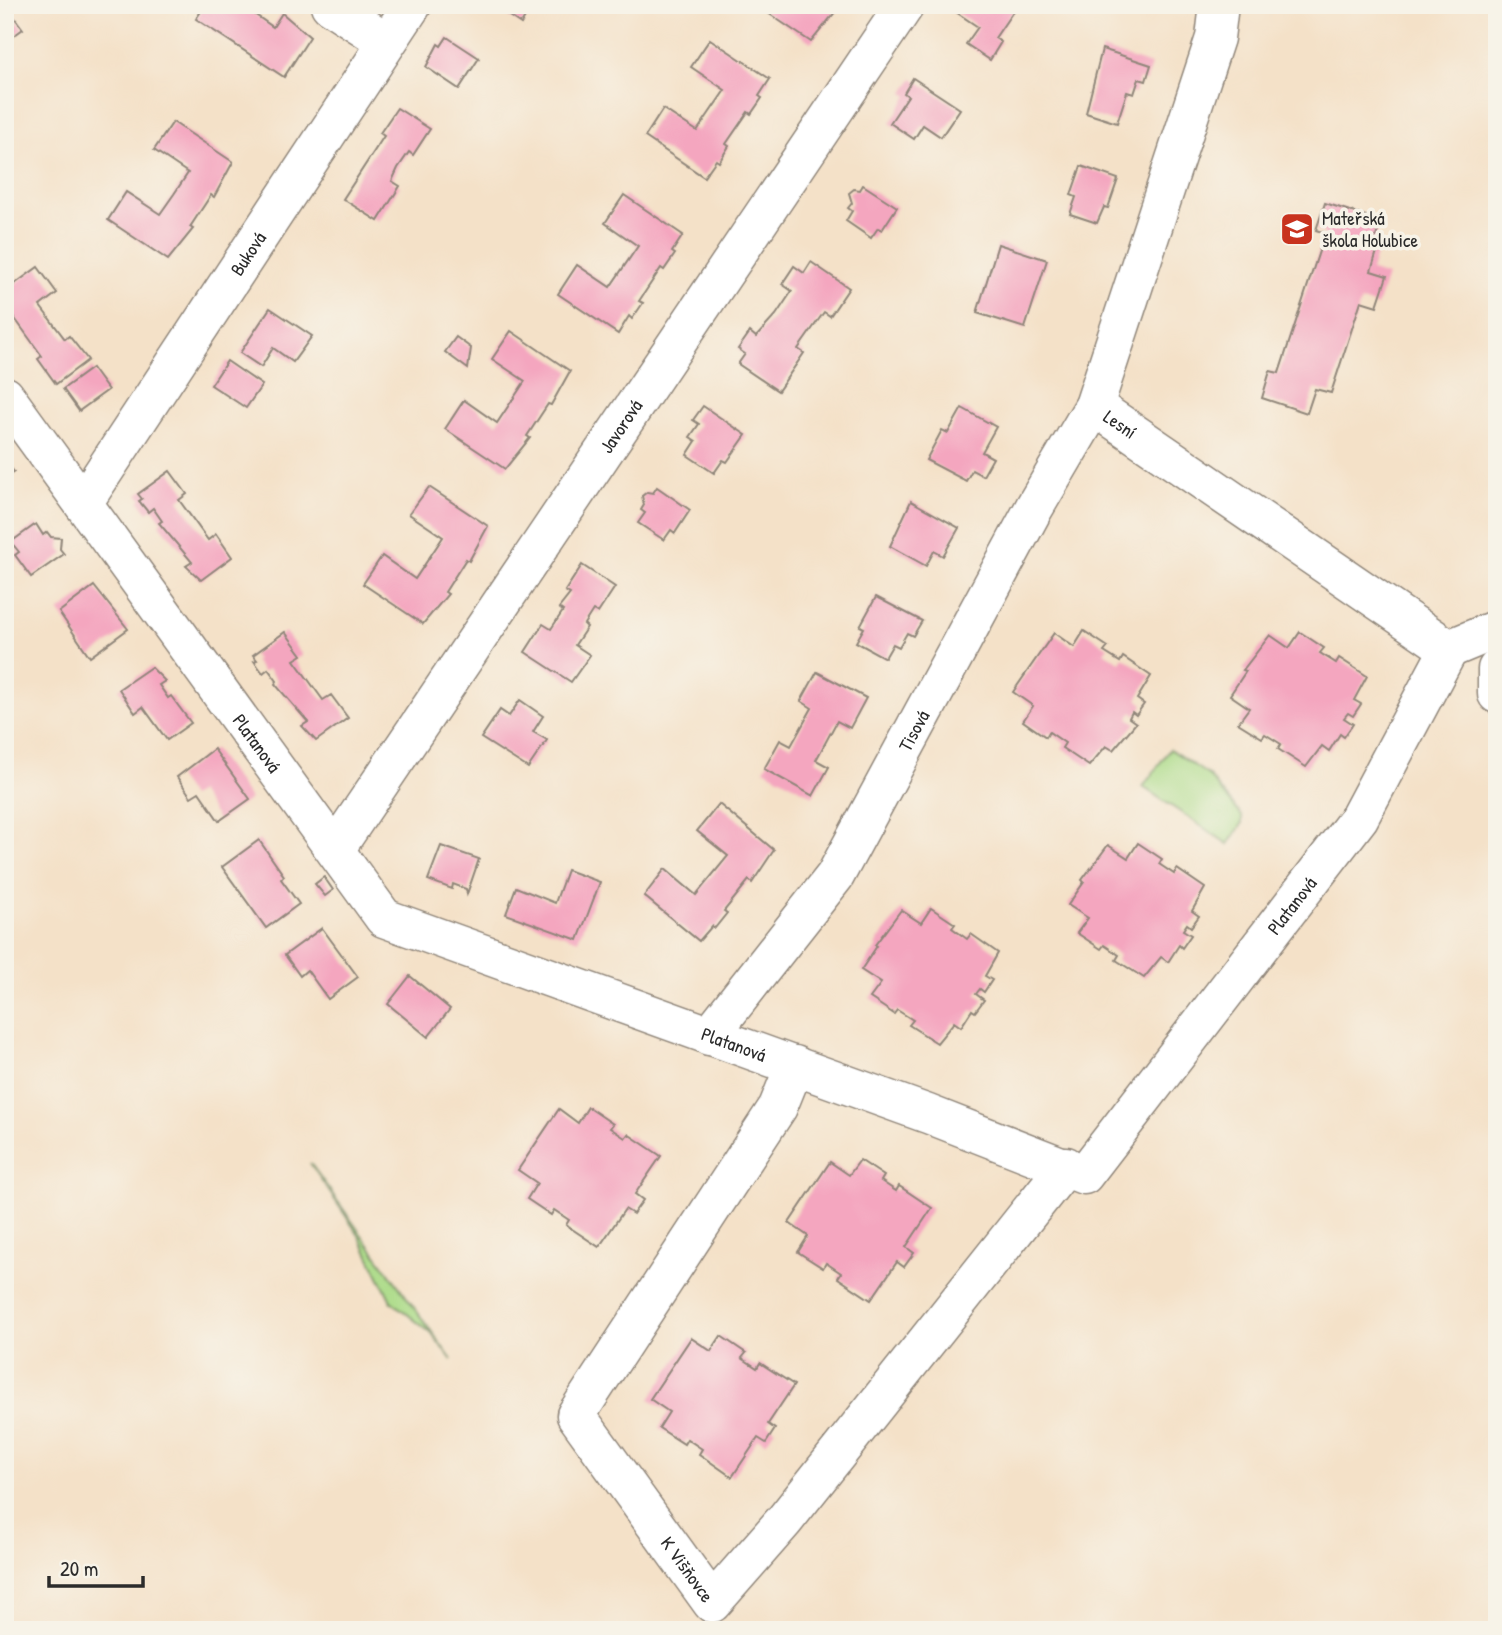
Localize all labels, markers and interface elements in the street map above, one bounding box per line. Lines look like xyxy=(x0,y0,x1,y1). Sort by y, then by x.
place label: Mateřská škola Holubice xyxy=(1322,205,1418,253)
school or university icon: Mateřská škola Holubice xyxy=(1278,210,1316,248)
street label: Buková xyxy=(224,226,272,281)
street label: Javorová xyxy=(593,394,649,458)
street label: Lesní xyxy=(1099,404,1142,445)
street label: Tisová xyxy=(892,705,936,756)
street label: Platanová xyxy=(227,708,288,778)
street label: Platanová xyxy=(1261,871,1323,940)
street label: Platanová xyxy=(698,1020,770,1068)
street label: K Višňovce xyxy=(655,1531,720,1608)
scale bar xyxy=(49,1544,144,1588)
text: 20 m xyxy=(60,1554,98,1583)

